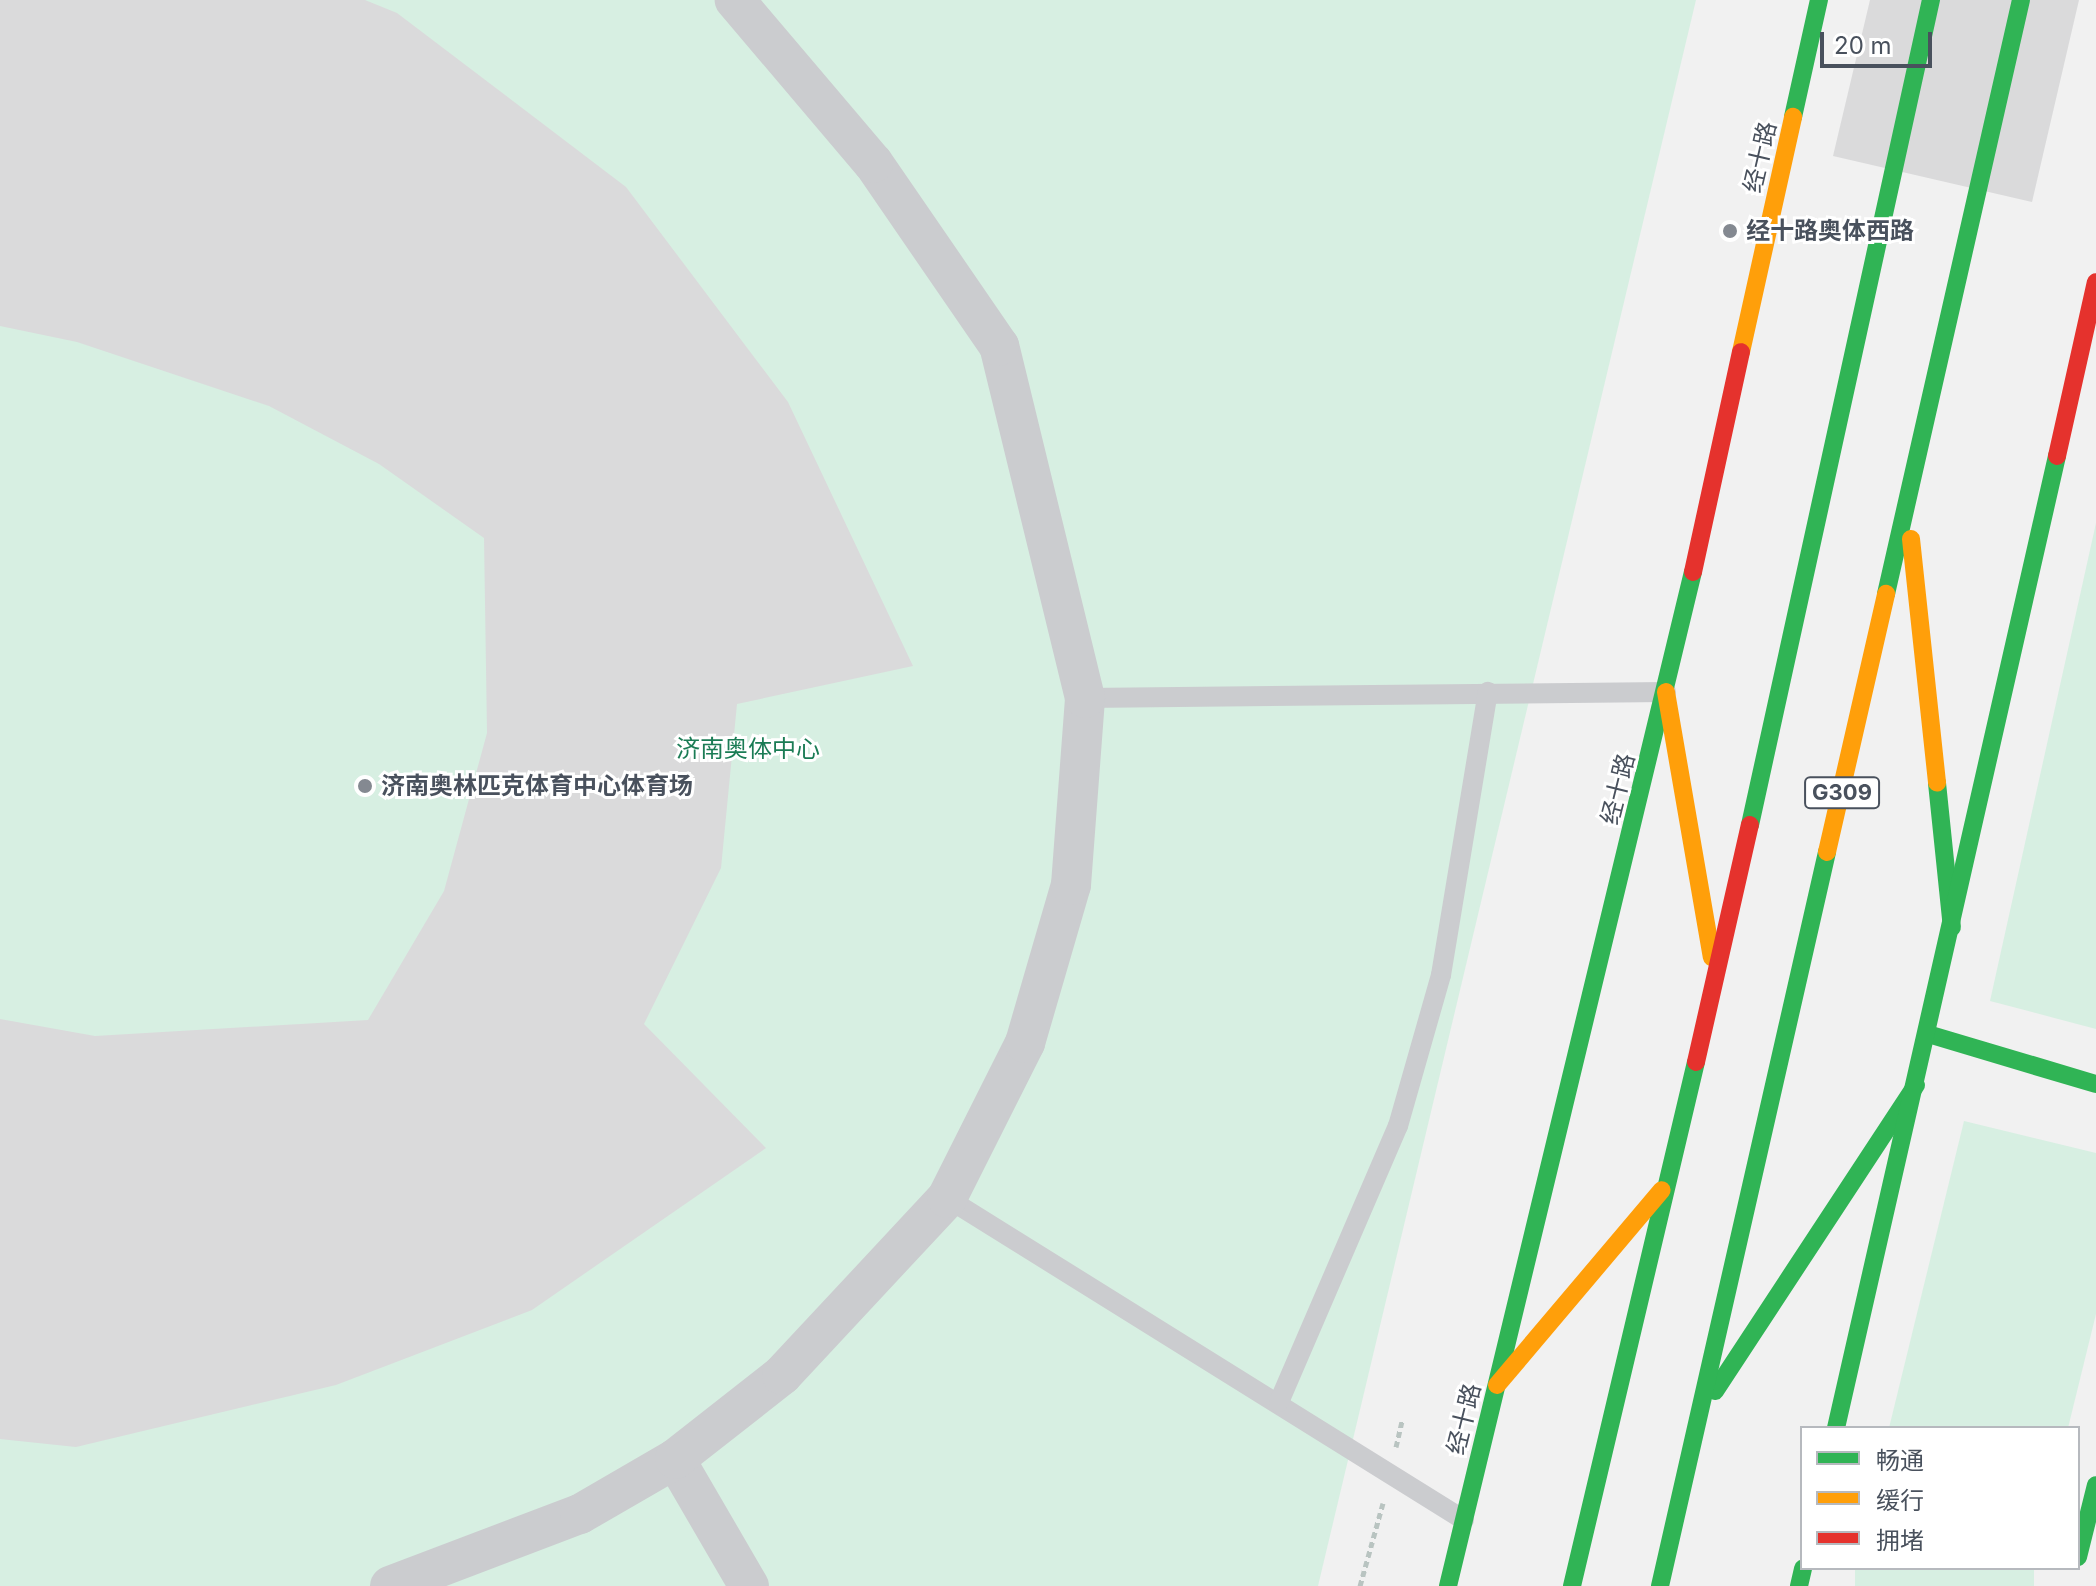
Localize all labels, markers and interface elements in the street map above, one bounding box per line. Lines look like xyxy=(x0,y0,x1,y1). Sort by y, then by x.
scale bar xyxy=(1824,16,1936,66)
text: 20 m xyxy=(1834,31,1892,60)
street label: 经十路 xyxy=(1738,119,1782,195)
place label: 经十路奥体西路 xyxy=(1746,217,1914,245)
marker: 经十路奥体西路 xyxy=(1721,222,1739,240)
park label: 济南奥体中心 xyxy=(676,735,820,763)
street label: 经十路 xyxy=(1595,751,1641,827)
place label: 济南奥林匹克体育中心体育场 xyxy=(381,772,693,800)
road number: G309 xyxy=(1804,775,1880,811)
marker: 济南奥林匹克体育中心体育场 xyxy=(356,777,374,795)
street label: 经十路 xyxy=(1441,1381,1487,1457)
legend xyxy=(1800,1426,2080,1570)
text: 畅通 xyxy=(1876,1446,1924,1475)
text: 缓行 xyxy=(1876,1486,1924,1515)
text: 拥堵 xyxy=(1876,1526,1924,1555)

